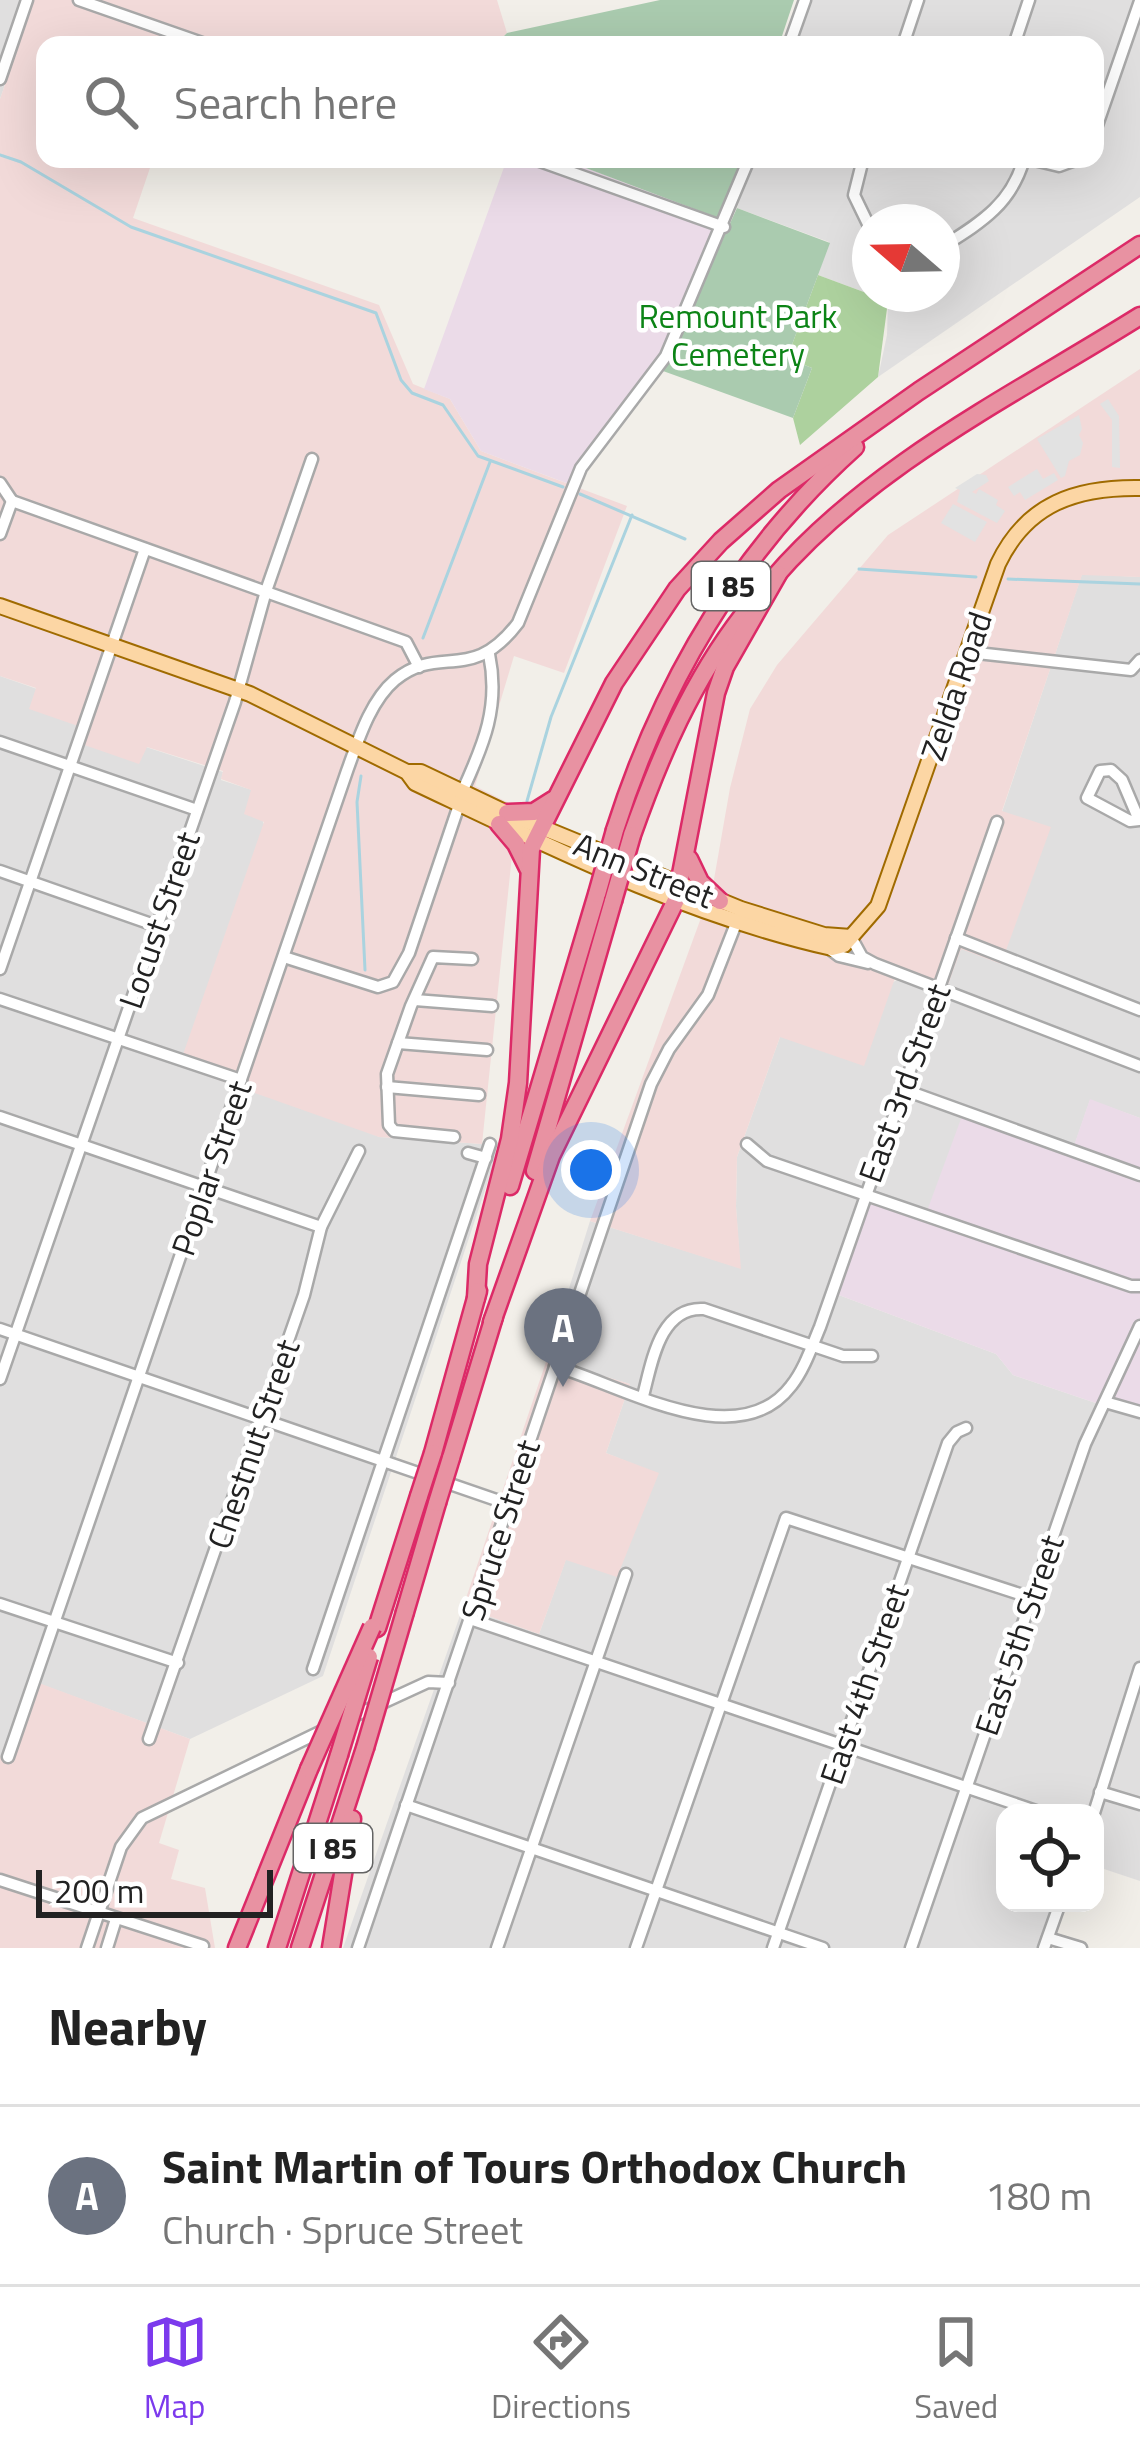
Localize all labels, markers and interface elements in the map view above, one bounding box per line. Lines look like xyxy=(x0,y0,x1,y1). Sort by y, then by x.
search box xyxy=(36,36,1104,168)
text: Search here xyxy=(174,68,397,136)
icon: search xyxy=(78,69,144,135)
north arrow xyxy=(852,204,960,312)
park label: Remount Park Cemetery xyxy=(639,291,838,379)
road number: I 85 xyxy=(692,562,770,610)
street label: Zelda Road xyxy=(907,605,1005,767)
street label: Ann Street xyxy=(566,819,722,921)
street label: Locust Street xyxy=(105,824,213,1015)
street label: East 3rd Street xyxy=(845,976,963,1189)
street label: Poplar Street xyxy=(158,1073,264,1262)
your location xyxy=(561,1140,621,1200)
pin: A xyxy=(524,1288,602,1387)
street label: Chestnut Street xyxy=(194,1332,312,1555)
street label: Spruce Street xyxy=(447,1433,553,1627)
street label: East 5th Street xyxy=(961,1528,1077,1742)
street label: East 4th Street xyxy=(806,1577,922,1791)
map controls xyxy=(996,1804,1104,1912)
button: locate xyxy=(996,1804,1104,1912)
road number: I 85 xyxy=(294,1824,372,1872)
scale bar xyxy=(36,1864,273,1917)
text: 200 m xyxy=(54,1866,144,1916)
text: Nearby xyxy=(48,1987,207,2065)
text: Saint Martin of Tours Orthodox Church xyxy=(162,2132,907,2200)
text: A xyxy=(75,2166,99,2225)
text: 180 m xyxy=(985,2166,1092,2225)
text: Church · Spruce Street xyxy=(162,2200,523,2259)
tab: Map xyxy=(142,2309,208,2431)
tab: Directions xyxy=(491,2309,631,2431)
tab: Saved xyxy=(914,2309,998,2431)

